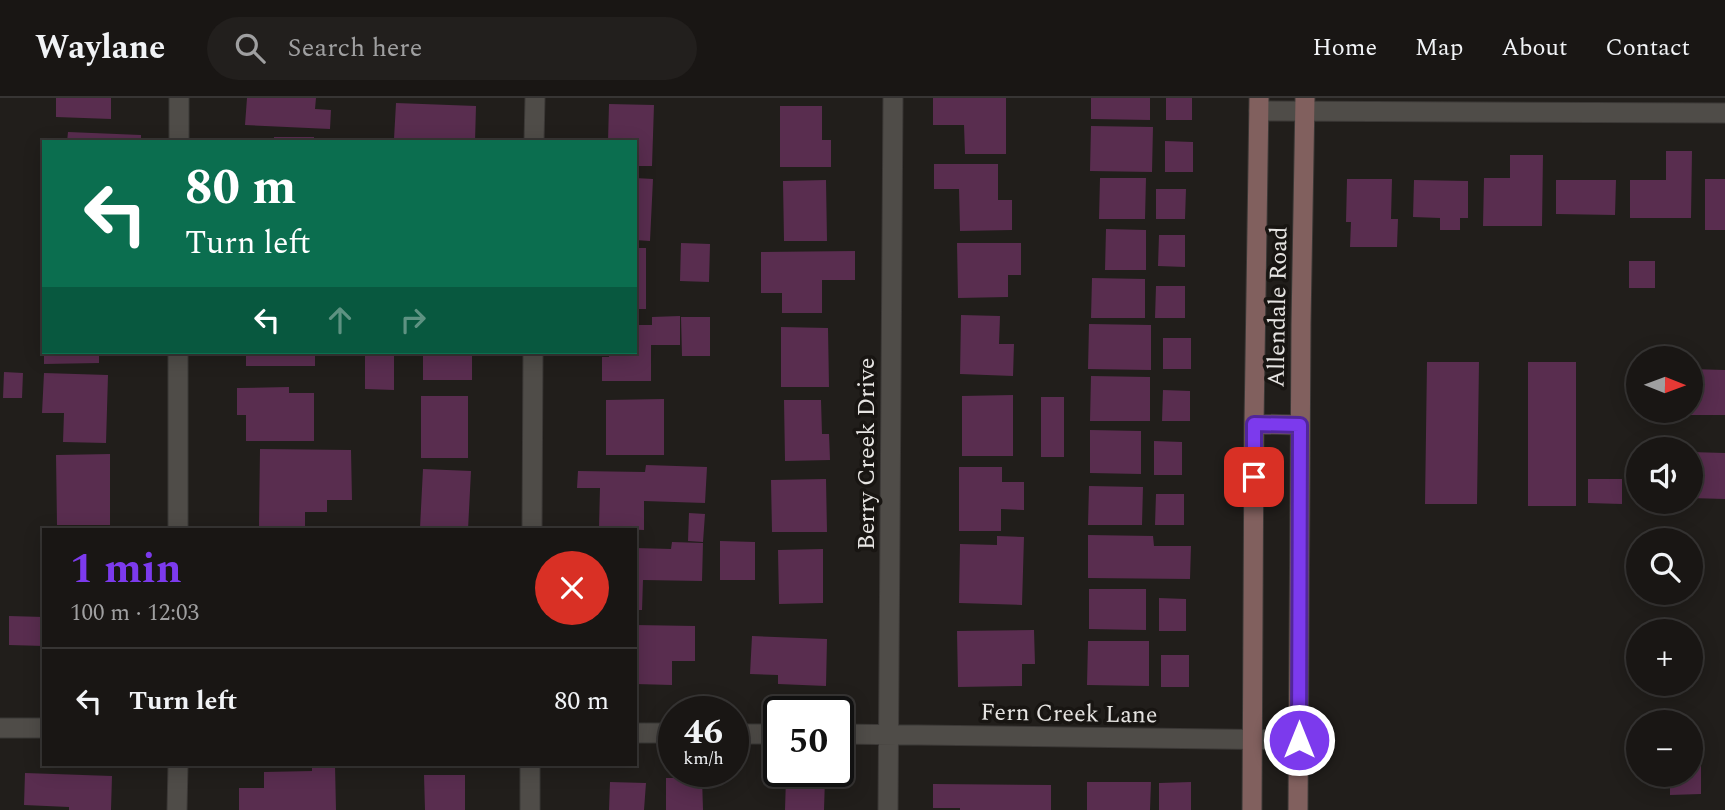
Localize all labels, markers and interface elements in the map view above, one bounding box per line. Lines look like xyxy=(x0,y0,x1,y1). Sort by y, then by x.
search box xyxy=(207,17,697,80)
text: Waylane xyxy=(35,23,165,73)
text: Search here xyxy=(287,28,422,68)
icon: search xyxy=(231,29,269,67)
text: Home xyxy=(1312,30,1377,66)
text: Map xyxy=(1415,30,1463,66)
text: About xyxy=(1501,30,1567,66)
text: Contact xyxy=(1605,30,1690,66)
text: 80 m xyxy=(185,151,296,226)
icon: left xyxy=(70,168,161,259)
text: Turn left xyxy=(185,219,311,268)
street label: Allendale Road xyxy=(1259,226,1297,388)
icon: left xyxy=(248,301,286,339)
icon: ahead xyxy=(321,301,359,339)
icon: right xyxy=(394,301,432,339)
north arrow xyxy=(1626,346,1703,424)
map controls xyxy=(1626,346,1703,787)
street label: Berry Creek Drive xyxy=(849,358,885,550)
button: sound xyxy=(1626,437,1703,514)
pin xyxy=(1224,447,1284,507)
icon: arrive xyxy=(1235,458,1273,496)
button: search xyxy=(1626,528,1703,605)
text: 1 min xyxy=(70,538,182,601)
button: close xyxy=(535,551,609,625)
text: 100 m · 12:03 xyxy=(70,596,199,631)
button: + xyxy=(1626,619,1703,696)
text: Turn left xyxy=(129,681,237,721)
text: 80 m xyxy=(554,681,609,721)
icon: left xyxy=(70,682,108,720)
street label: Fern Creek Lane xyxy=(980,694,1158,734)
speed limit sign: 50 xyxy=(763,696,854,787)
position arrow xyxy=(1262,703,1336,777)
text: 46 xyxy=(684,706,723,759)
button: − xyxy=(1626,710,1703,787)
text: km/h xyxy=(683,745,724,772)

